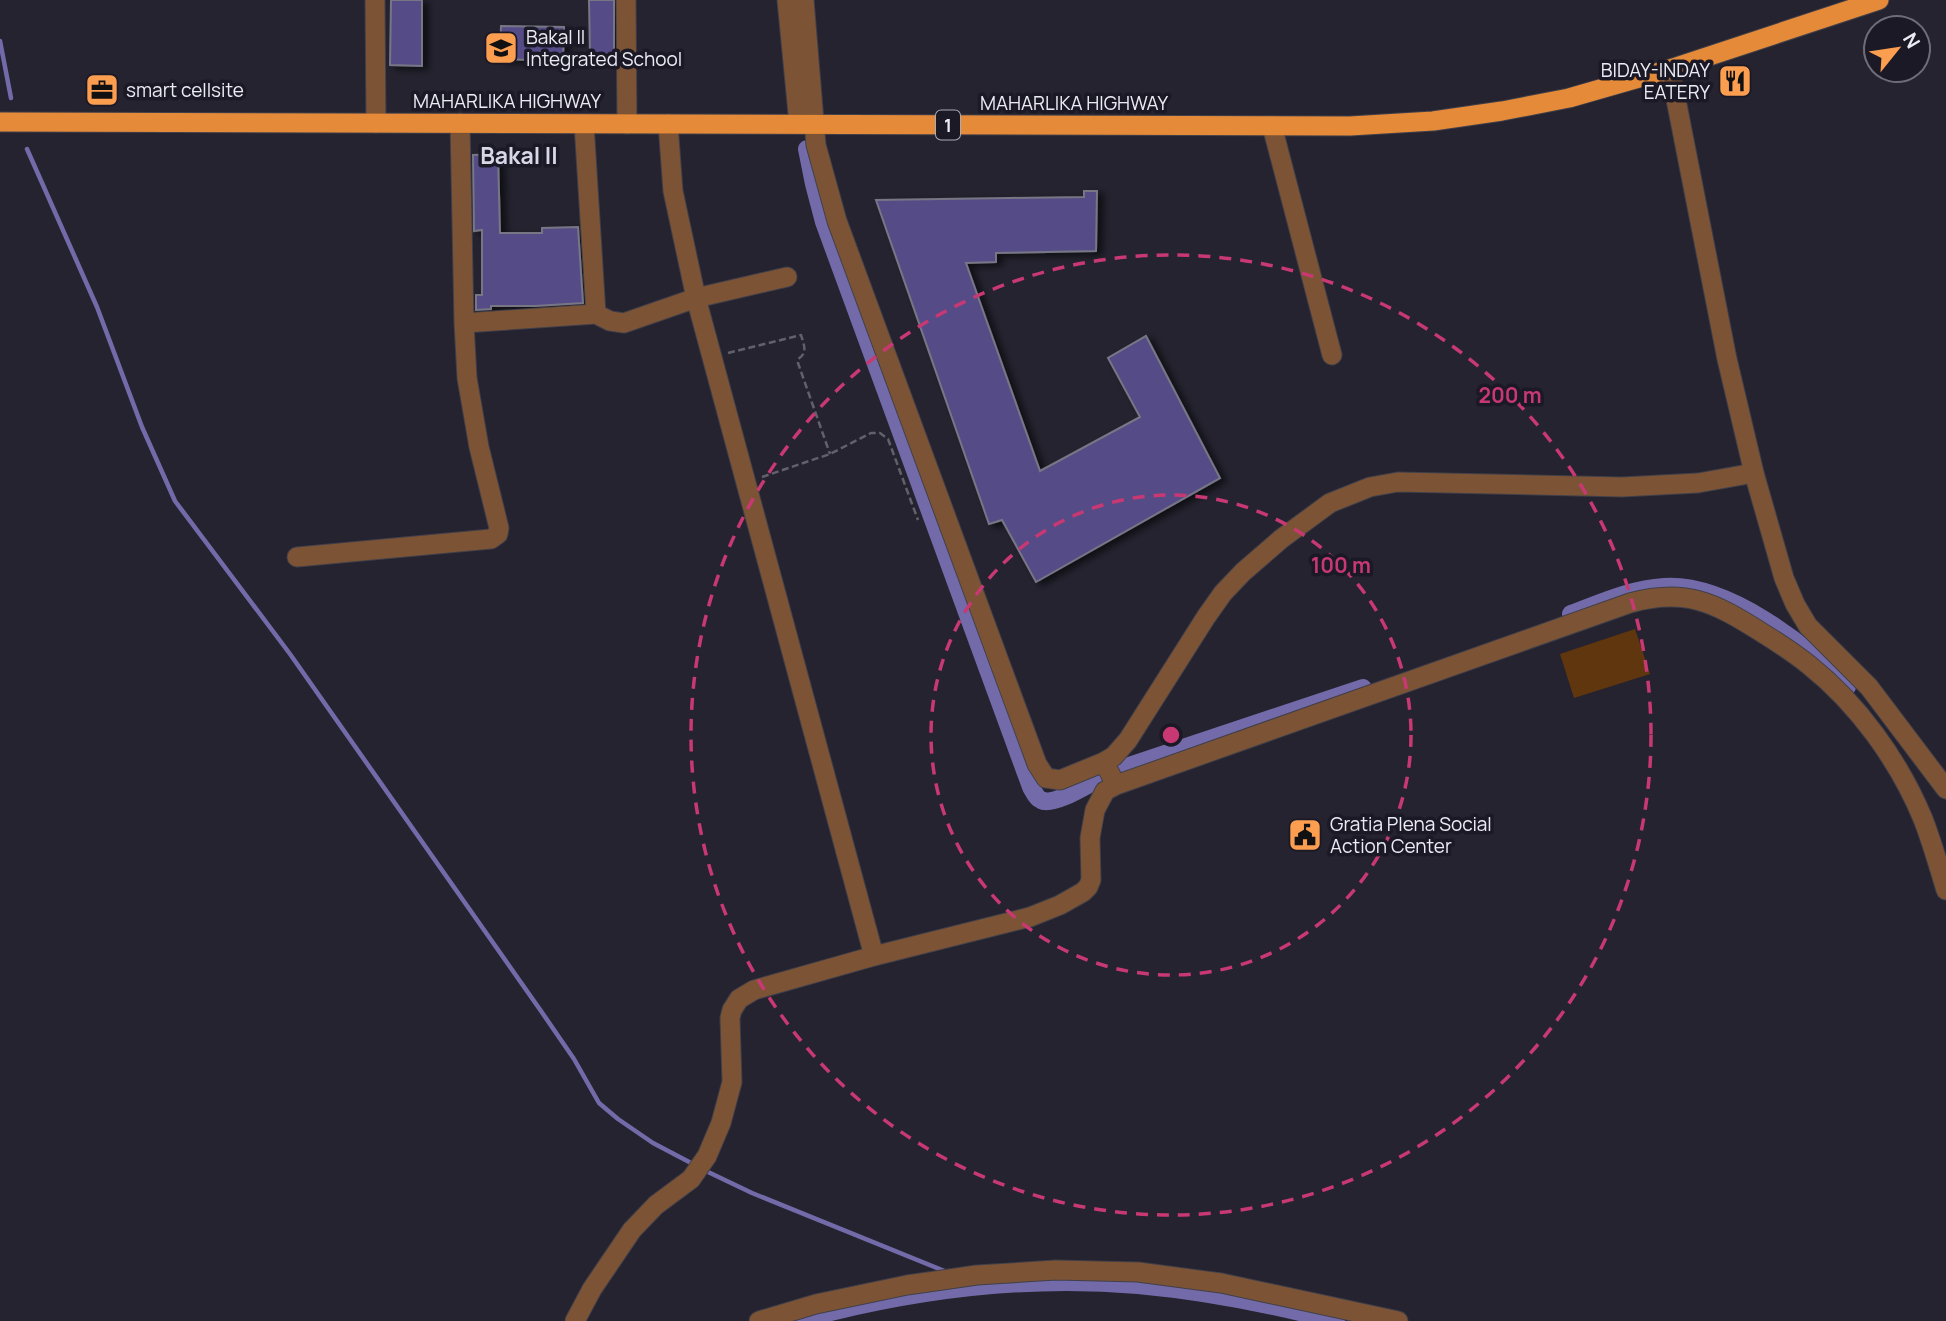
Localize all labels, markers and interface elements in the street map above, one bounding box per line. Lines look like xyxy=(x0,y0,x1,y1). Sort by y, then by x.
north arrow xyxy=(1862,14,1932,84)
place label: Bakal II Integrated School xyxy=(526,24,682,72)
text: N xyxy=(1897,28,1926,53)
school or university icon: Bakal II Integrated School xyxy=(482,29,520,67)
place label: BIDAY-INDAY EATERY xyxy=(1601,57,1710,105)
restaurant icon: BIDAY-INDAY EATERY xyxy=(1716,62,1754,100)
office icon: smart cellsite xyxy=(83,71,121,109)
place label: smart cellsite xyxy=(126,77,244,103)
street label: MAHARLIKA HIGHWAY xyxy=(413,88,601,114)
street label: MAHARLIKA HIGHWAY xyxy=(980,90,1168,116)
road number: 1 xyxy=(936,110,960,140)
district label: Bakal II xyxy=(480,139,558,171)
text: 200 m xyxy=(1478,381,1542,409)
text: 100 m xyxy=(1311,551,1371,579)
centre of rings xyxy=(1159,723,1183,747)
place label: Gratia Plena Social Action Center xyxy=(1330,811,1492,859)
public building icon: Gratia Plena Social Action Center xyxy=(1286,816,1324,854)

